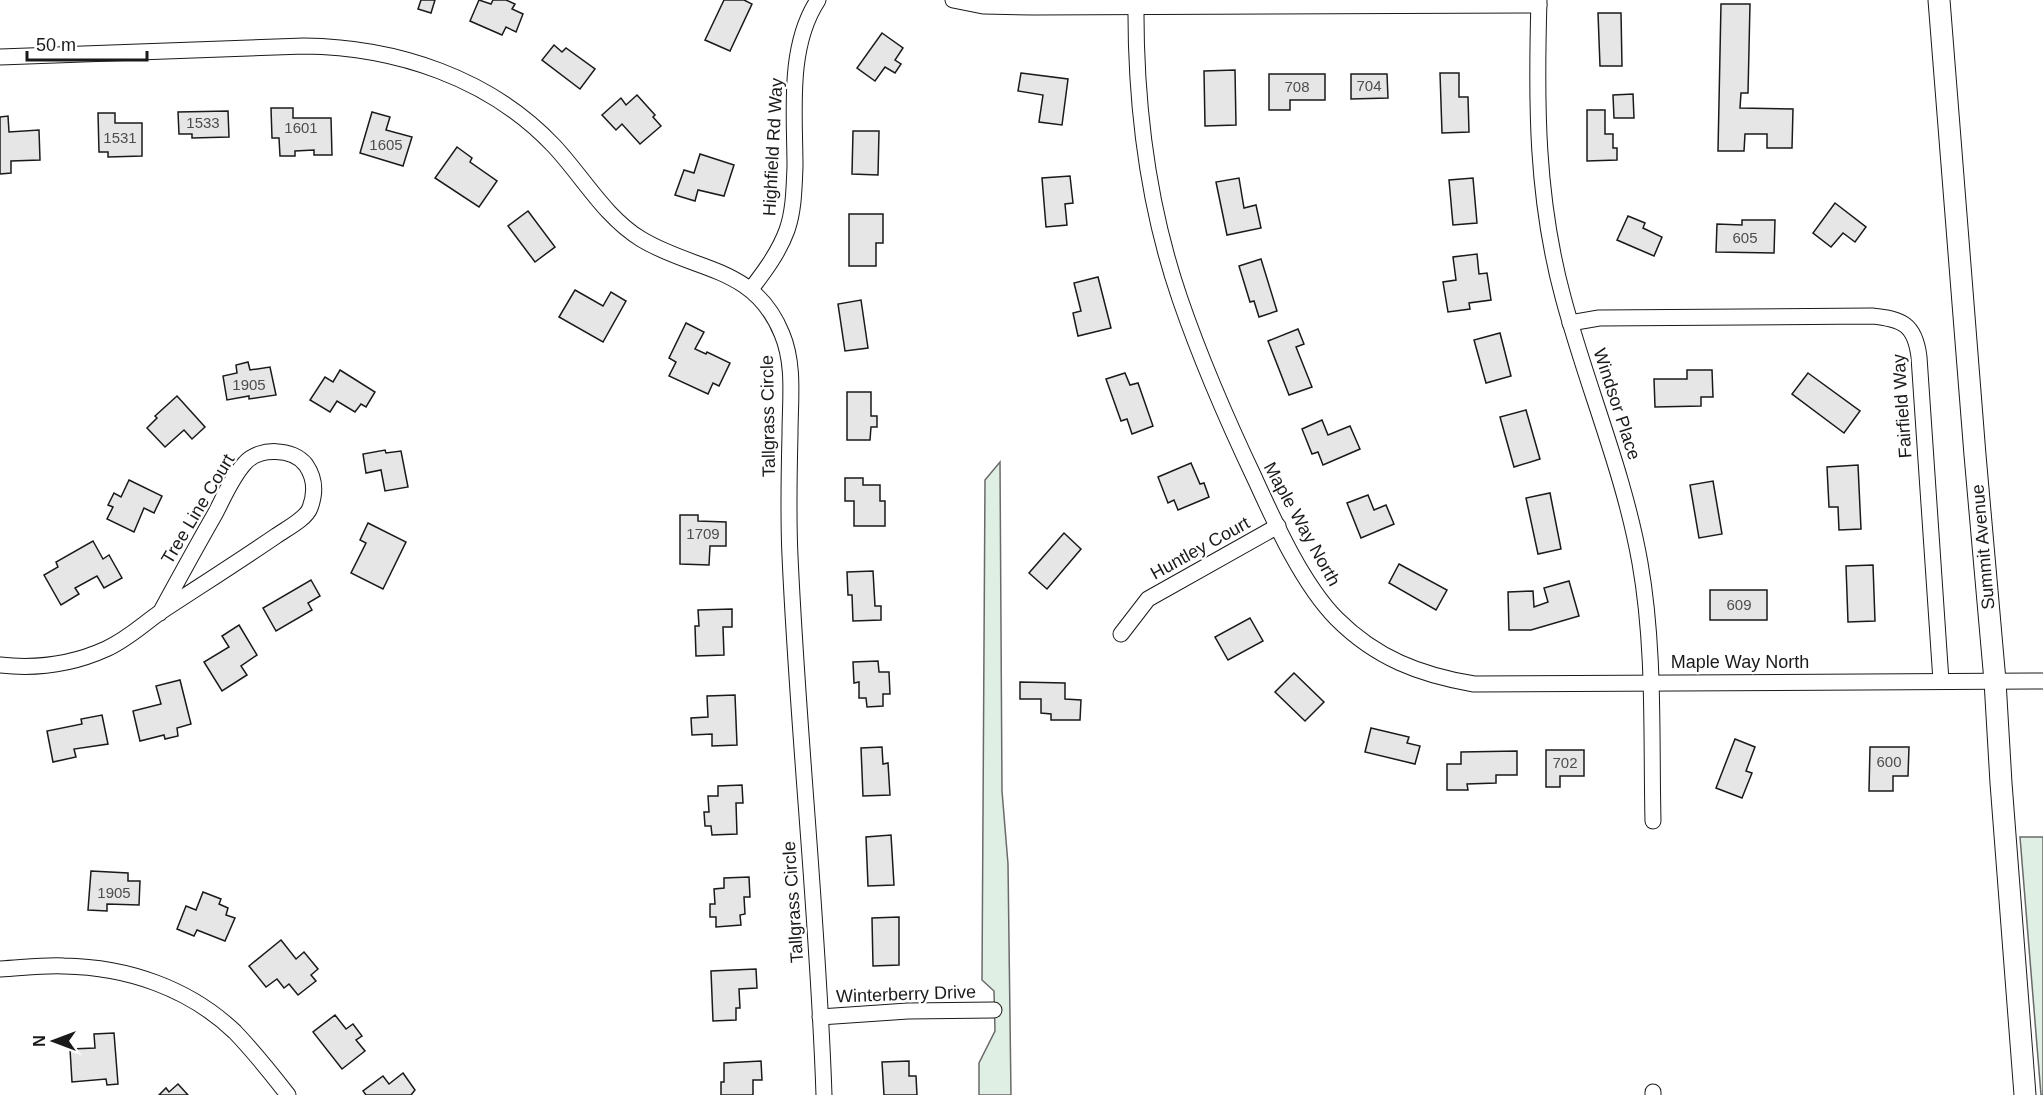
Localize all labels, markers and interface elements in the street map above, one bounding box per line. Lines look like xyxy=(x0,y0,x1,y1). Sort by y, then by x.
scale bar xyxy=(27,24,147,62)
text: 50 m xyxy=(36,35,76,55)
street label: Highfield Rd Way xyxy=(759,77,787,217)
house number: 704 xyxy=(1356,77,1382,94)
house number: 708 xyxy=(1284,78,1310,95)
house number: 1533 xyxy=(186,114,220,131)
house number: 1601 xyxy=(284,119,318,136)
house number: 1531 xyxy=(103,129,137,146)
house number: 1605 xyxy=(369,136,403,153)
house number: 605 xyxy=(1732,229,1758,246)
street label: Windsor Place xyxy=(1590,346,1644,462)
street label: Fairfield Way xyxy=(1888,353,1916,459)
street label: Tallgrass Circle xyxy=(757,355,779,477)
house number: 1905 xyxy=(232,376,266,393)
street label: Tree Line Court xyxy=(157,451,239,567)
street label: Maple Way North xyxy=(1260,459,1344,589)
street label: Summit Avenue xyxy=(1968,483,1998,611)
street label: Huntley Court xyxy=(1147,513,1253,583)
house number: 1709 xyxy=(686,525,720,542)
house number: 609 xyxy=(1726,596,1752,613)
street label: Maple Way North xyxy=(1671,652,1809,672)
house number: 600 xyxy=(1876,753,1902,770)
house number: 702 xyxy=(1552,754,1578,771)
street label: Tallgrass Circle xyxy=(779,840,807,964)
house number: 1905 xyxy=(97,884,131,901)
street label: Winterberry Drive xyxy=(836,982,976,1006)
north arrow xyxy=(24,1011,84,1071)
text: N xyxy=(31,1035,48,1047)

